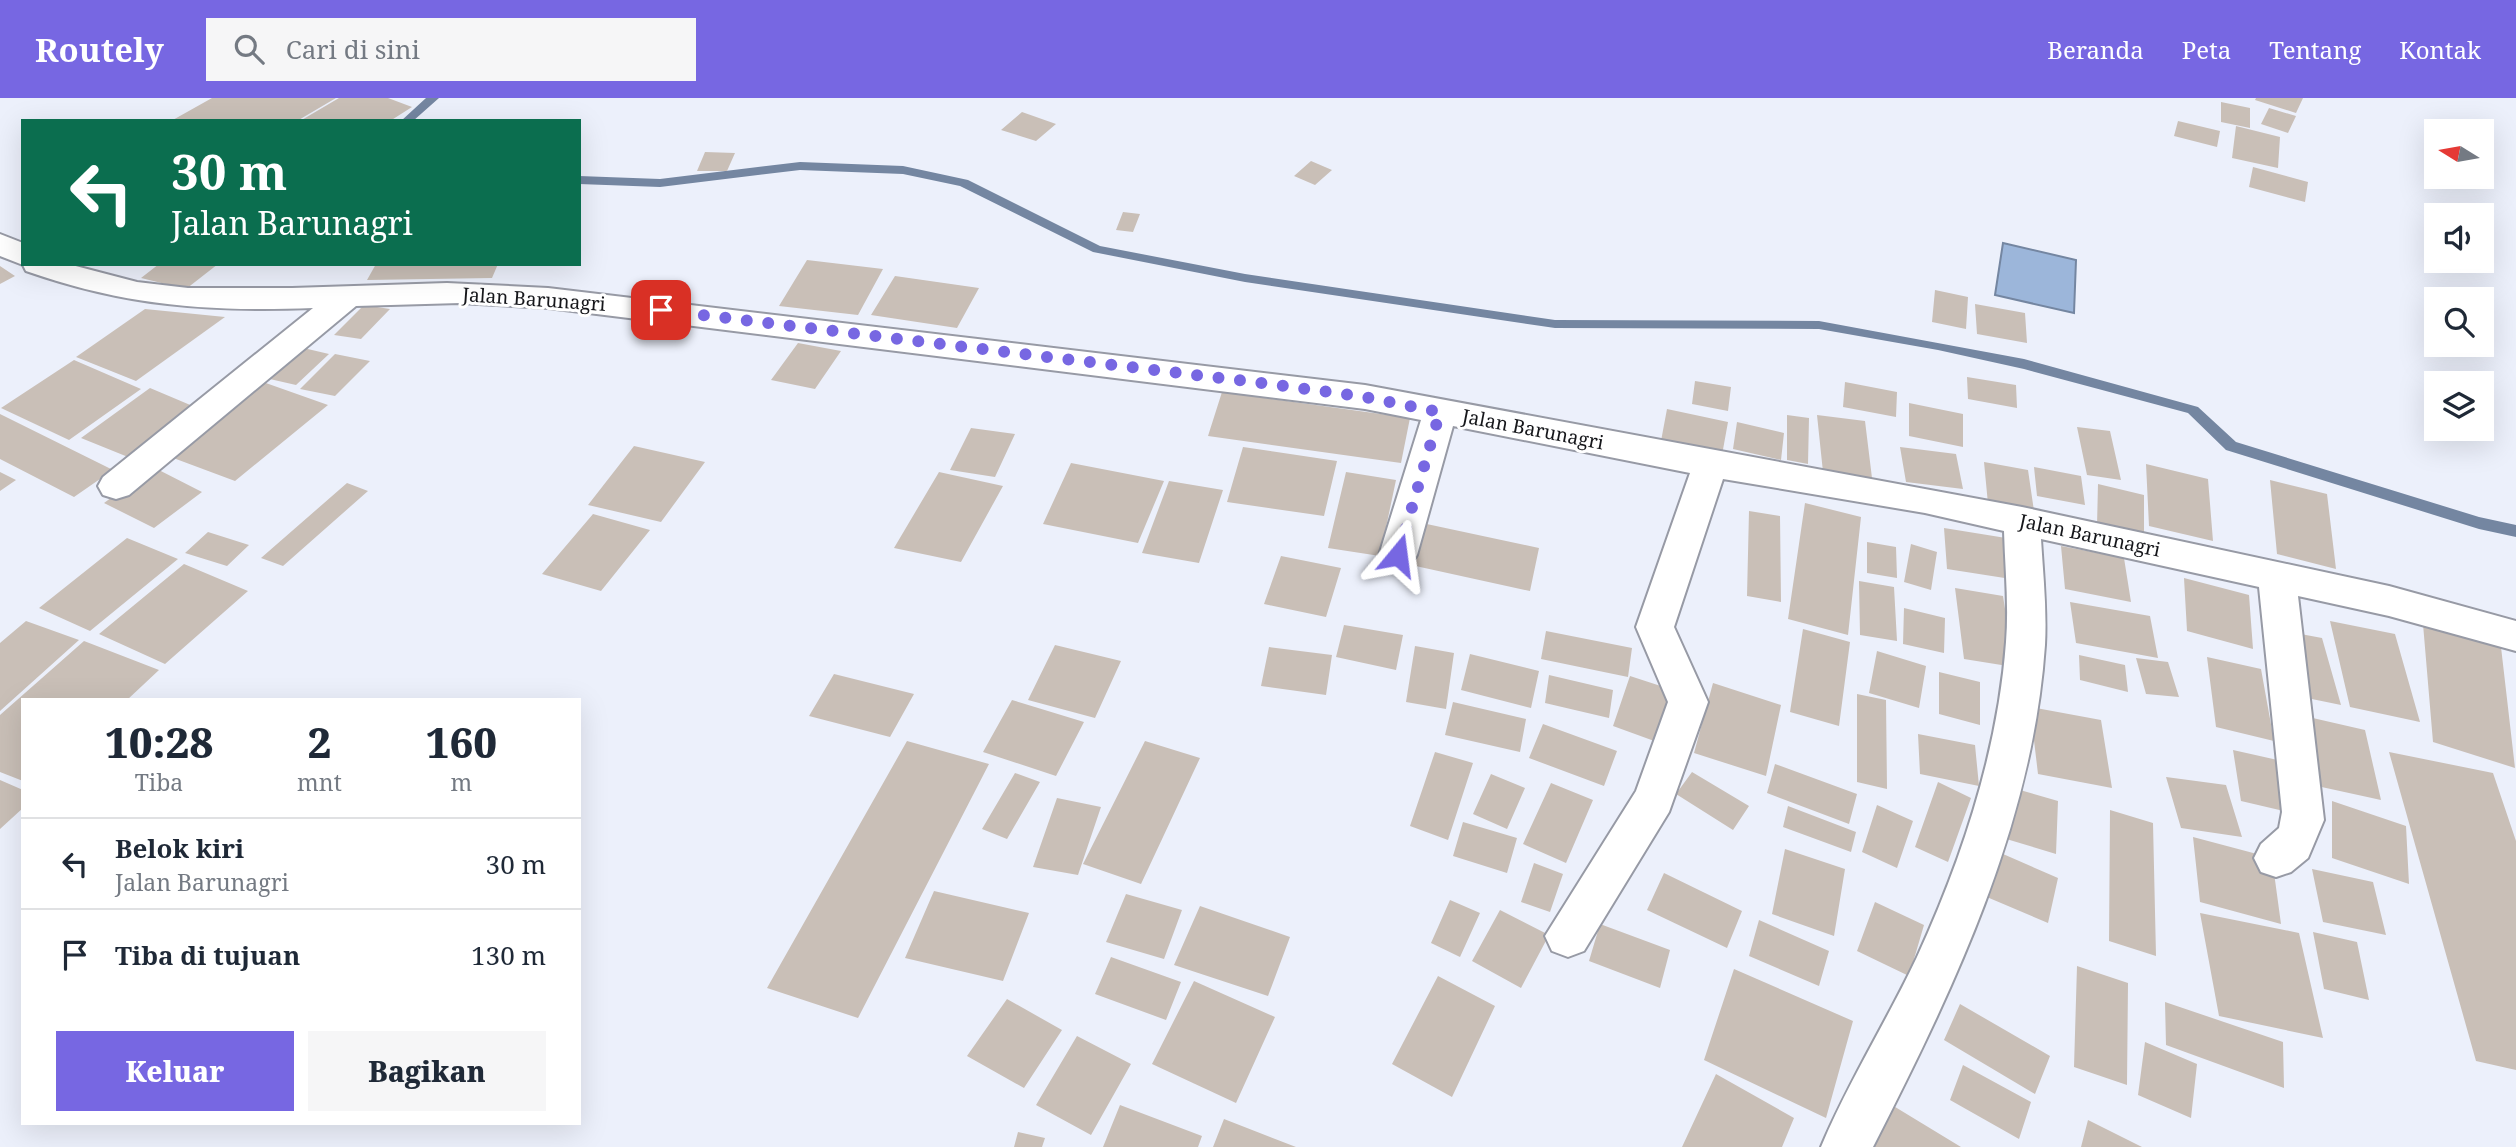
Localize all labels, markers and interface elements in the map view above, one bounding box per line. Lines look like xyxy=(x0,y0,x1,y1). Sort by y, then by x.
search box xyxy=(206,18,696,81)
text: Routely xyxy=(35,27,164,72)
icon: search xyxy=(230,30,268,68)
text: Cari di sini xyxy=(286,31,420,67)
text: Beranda xyxy=(2047,33,2144,66)
text: Peta xyxy=(2182,33,2231,66)
text: Tentang xyxy=(2269,33,2361,66)
text: Kontak xyxy=(2399,33,2481,66)
north arrow xyxy=(2424,119,2494,189)
map controls xyxy=(2424,119,2494,441)
text: 30 m xyxy=(171,138,287,204)
icon: left xyxy=(56,147,147,238)
text: Jalan Barunagri xyxy=(171,201,413,244)
button: sound xyxy=(2424,203,2494,273)
pin xyxy=(631,280,691,340)
street label: Jalan Barunagri xyxy=(460,281,607,317)
button: search xyxy=(2424,287,2494,357)
icon: arrive xyxy=(642,291,680,329)
button: layers xyxy=(2424,371,2494,441)
street label: Jalan Barunagri xyxy=(1459,402,1606,455)
street label: Jalan Barunagri xyxy=(2016,507,2163,563)
position arrow xyxy=(1361,518,1435,592)
text: 10:28 xyxy=(105,713,213,770)
text: 2 xyxy=(308,713,331,770)
text: 160 xyxy=(426,713,497,770)
text: Tiba xyxy=(135,766,183,798)
text: mnt xyxy=(297,766,342,798)
text: m xyxy=(450,766,472,798)
text: Belok kiri xyxy=(115,830,244,866)
icon: left xyxy=(56,845,94,883)
text: 30 m xyxy=(486,846,546,882)
text: Jalan Barunagri xyxy=(115,866,289,898)
icon: arrive xyxy=(56,936,94,974)
text: Tiba di tujuan xyxy=(115,937,300,973)
text: 130 m xyxy=(471,937,546,973)
button: Keluar xyxy=(56,1031,294,1111)
button: Bagikan xyxy=(308,1031,546,1111)

